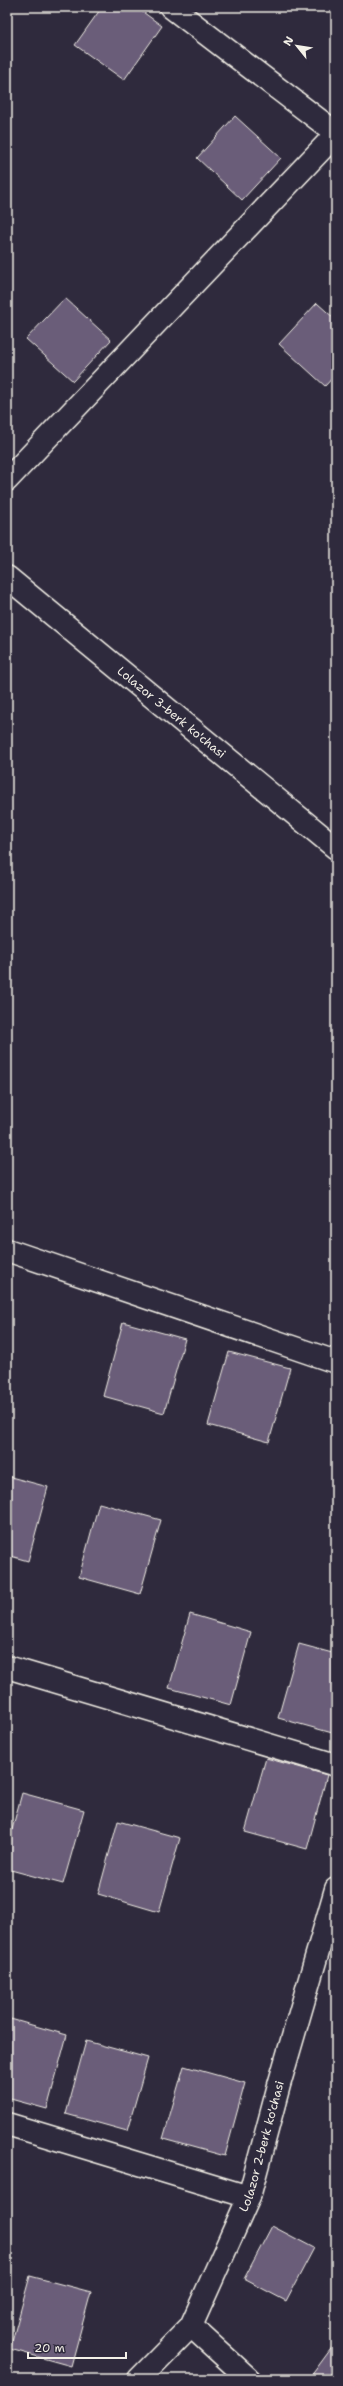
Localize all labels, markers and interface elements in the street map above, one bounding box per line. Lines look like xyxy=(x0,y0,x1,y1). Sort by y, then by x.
north arrow xyxy=(277,26,317,66)
text: N xyxy=(280,33,298,49)
street label: Lolazor 3-berk ko'chasi xyxy=(114,663,229,762)
street label: Lolazor 2-berk ko'chasi xyxy=(235,2079,288,2214)
scale bar xyxy=(28,2334,126,2360)
text: 20 m xyxy=(34,2340,65,2356)

